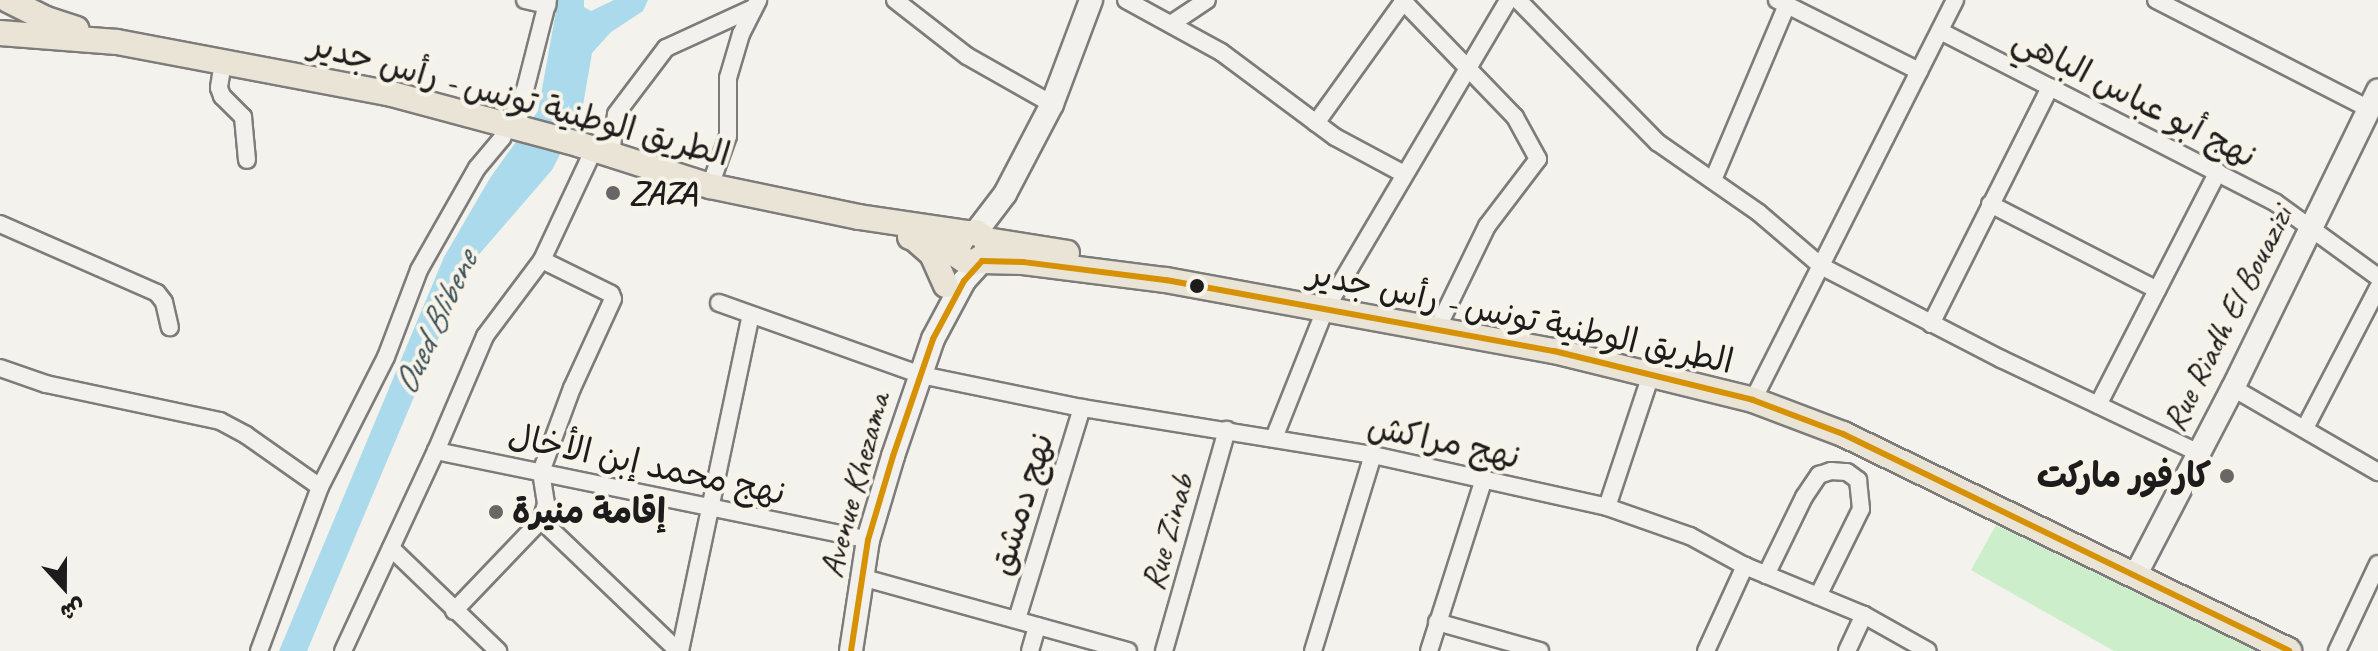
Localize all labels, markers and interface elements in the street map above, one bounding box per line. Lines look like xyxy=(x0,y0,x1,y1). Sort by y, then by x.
street label: نهج أبو عباس الباهي xyxy=(2006,18,2264,176)
street label: الطريق الوطنية تونس - رأس جدير xyxy=(305,23,735,175)
place label: ZAZA xyxy=(629,173,696,213)
marker: ZAZA xyxy=(604,184,622,202)
street label: Rue Riadh El Bouazizi xyxy=(2153,199,2301,437)
water label: Oued Blibene xyxy=(383,245,487,401)
street label: الطريق الوطنية تونس - رأس جدير xyxy=(1305,252,1737,382)
unlabelled marker xyxy=(1189,278,1205,294)
street label: Avenue Khezama xyxy=(810,389,898,581)
street label: نهج مراكش xyxy=(1364,405,1524,477)
street label: نهج محمد إبن الأخال xyxy=(505,415,789,513)
street label: نهج دمشق xyxy=(980,428,1062,580)
place label: كارفور ماركت xyxy=(2037,456,2211,496)
marker: كارفور ماركت xyxy=(2218,467,2236,485)
street label: Rue Zinab xyxy=(1131,470,1203,594)
place label: إقامة منيرة xyxy=(512,492,666,532)
marker: إقامة منيرة xyxy=(487,503,505,521)
north arrow xyxy=(24,547,104,627)
text: ش xyxy=(56,592,89,627)

